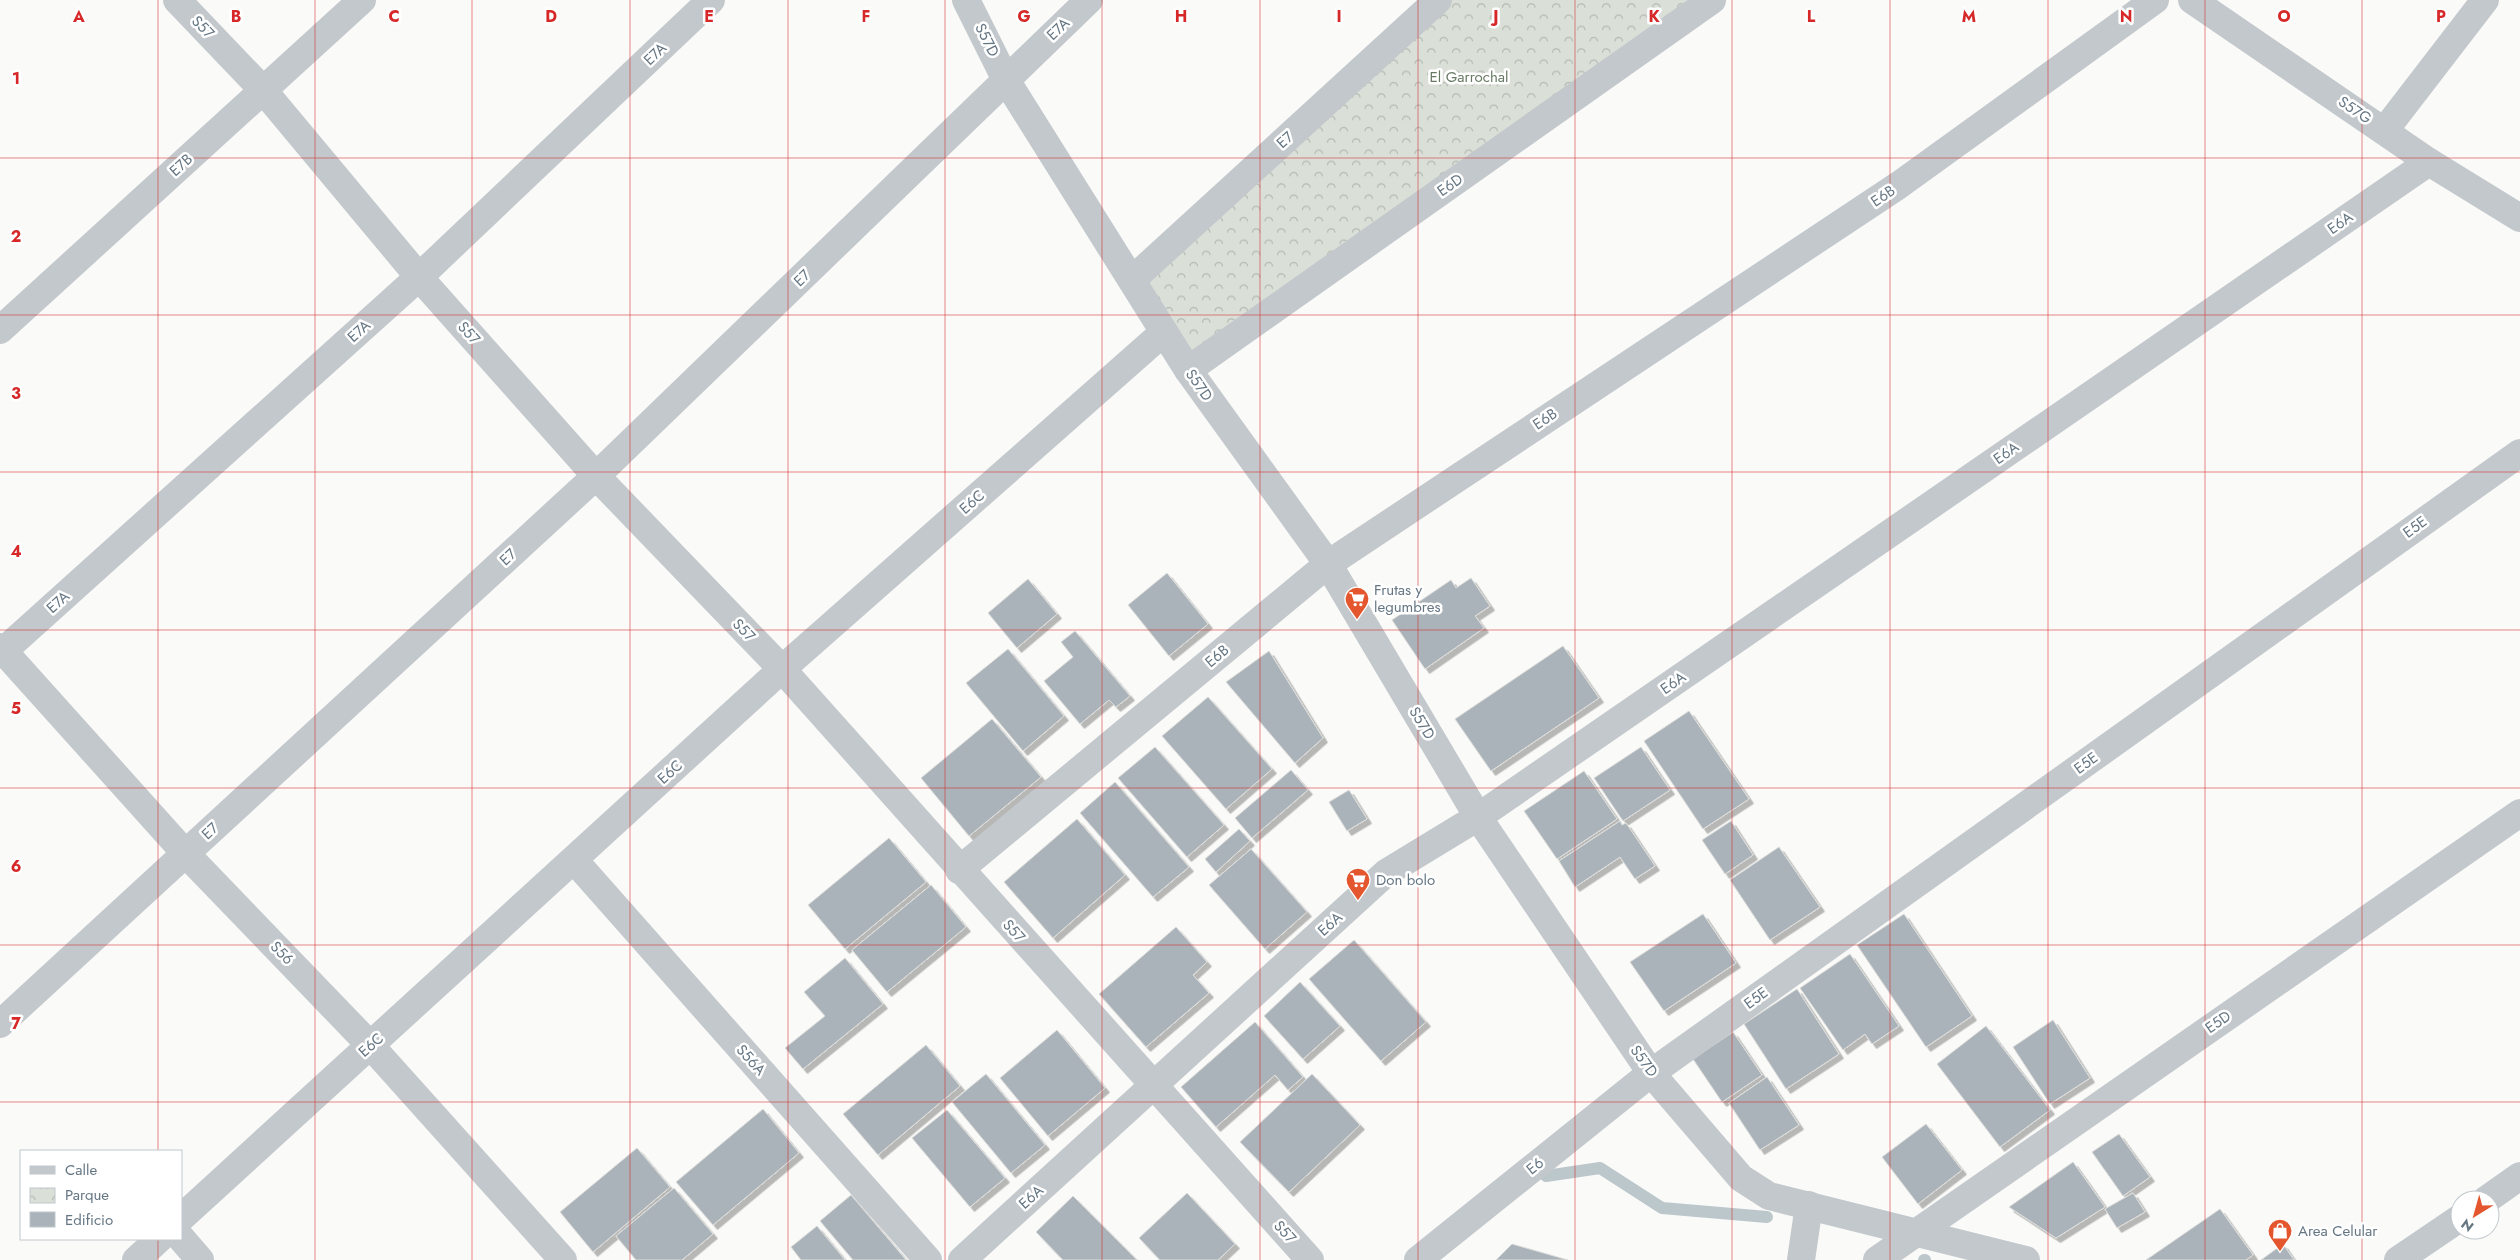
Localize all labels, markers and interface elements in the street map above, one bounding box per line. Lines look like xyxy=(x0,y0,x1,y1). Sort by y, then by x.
text: A xyxy=(72,5,85,28)
text: B xyxy=(231,5,241,28)
text: C xyxy=(388,5,400,28)
text: D xyxy=(545,5,557,28)
text: E xyxy=(704,5,714,28)
text: F xyxy=(862,5,870,28)
text: G xyxy=(1017,5,1031,28)
text: H xyxy=(1175,5,1187,28)
text: I xyxy=(1336,5,1342,28)
text: J xyxy=(1490,5,1499,28)
text: K xyxy=(1648,5,1660,28)
text: L xyxy=(1807,5,1816,28)
text: M xyxy=(1962,5,1976,28)
text: N xyxy=(2120,5,2132,28)
text: O xyxy=(2277,5,2291,28)
text: P xyxy=(2436,5,2446,28)
street label: S57 xyxy=(187,11,220,44)
street label: E7A xyxy=(1042,13,1075,45)
street label: S57D xyxy=(969,20,1005,60)
street label: E7A xyxy=(639,38,672,70)
park label: El Garrochal xyxy=(1429,66,1509,88)
text: 1 xyxy=(12,67,20,90)
street label: S57G xyxy=(2334,91,2376,129)
street label: E7 xyxy=(1272,126,1298,154)
street label: E7B xyxy=(165,149,197,181)
street label: E6D xyxy=(1433,168,1467,202)
street label: E6B xyxy=(1866,180,1900,212)
street label: E6A xyxy=(2323,206,2357,240)
text: 2 xyxy=(11,225,21,248)
street label: E7 xyxy=(789,264,816,292)
street label: E7A xyxy=(343,315,376,347)
street label: S57 xyxy=(453,317,485,350)
street label: S57D xyxy=(1180,364,1218,406)
text: 3 xyxy=(11,382,21,405)
street label: E6B xyxy=(1528,403,1562,435)
street label: E6A xyxy=(1989,436,2023,470)
street label: E6C xyxy=(955,485,989,519)
street label: E5E xyxy=(2398,511,2432,543)
text: 4 xyxy=(10,540,22,563)
street label: E7 xyxy=(495,543,521,571)
place label: Frutas y legumbres xyxy=(1374,579,1441,618)
street label: E7A xyxy=(42,586,75,618)
supermarket icon: Frutas y legumbres xyxy=(1344,586,1370,620)
street label: S57 xyxy=(728,614,761,647)
street label: E6B xyxy=(1200,639,1234,673)
street label: E6A xyxy=(1656,666,1690,700)
text: 5 xyxy=(11,697,21,720)
street label: S57D xyxy=(1404,702,1440,744)
street label: E5E xyxy=(2069,747,2103,779)
street label: E6C xyxy=(653,755,687,789)
street label: E7 xyxy=(197,817,223,845)
text: 6 xyxy=(11,855,21,878)
supermarket icon: Don bolo xyxy=(1345,867,1371,901)
place label: Don bolo xyxy=(1376,869,1435,891)
street label: E6A xyxy=(1313,907,1347,941)
street label: S57 xyxy=(998,915,1030,948)
street label: S56 xyxy=(265,936,299,970)
street label: E5E xyxy=(1739,982,1773,1014)
street label: E5D xyxy=(2201,1005,2235,1039)
text: 7 xyxy=(11,1012,21,1035)
street label: E6C xyxy=(354,1028,388,1062)
street label: S56A xyxy=(731,1040,771,1081)
street label: S57D xyxy=(1625,1040,1663,1082)
legend xyxy=(20,1150,182,1240)
street label: E6 xyxy=(1522,1152,1548,1180)
text: Calle xyxy=(65,1159,97,1181)
street label: E6A xyxy=(1014,1180,1048,1214)
text: Parque xyxy=(65,1184,109,1206)
north arrow xyxy=(2450,1190,2500,1240)
text: Edificio xyxy=(65,1209,113,1231)
text: N xyxy=(2457,1214,2478,1237)
street label: S57 xyxy=(1269,1216,1301,1249)
shop icon: Area Celular xyxy=(2267,1218,2293,1252)
place label: Area Celular xyxy=(2298,1220,2378,1242)

